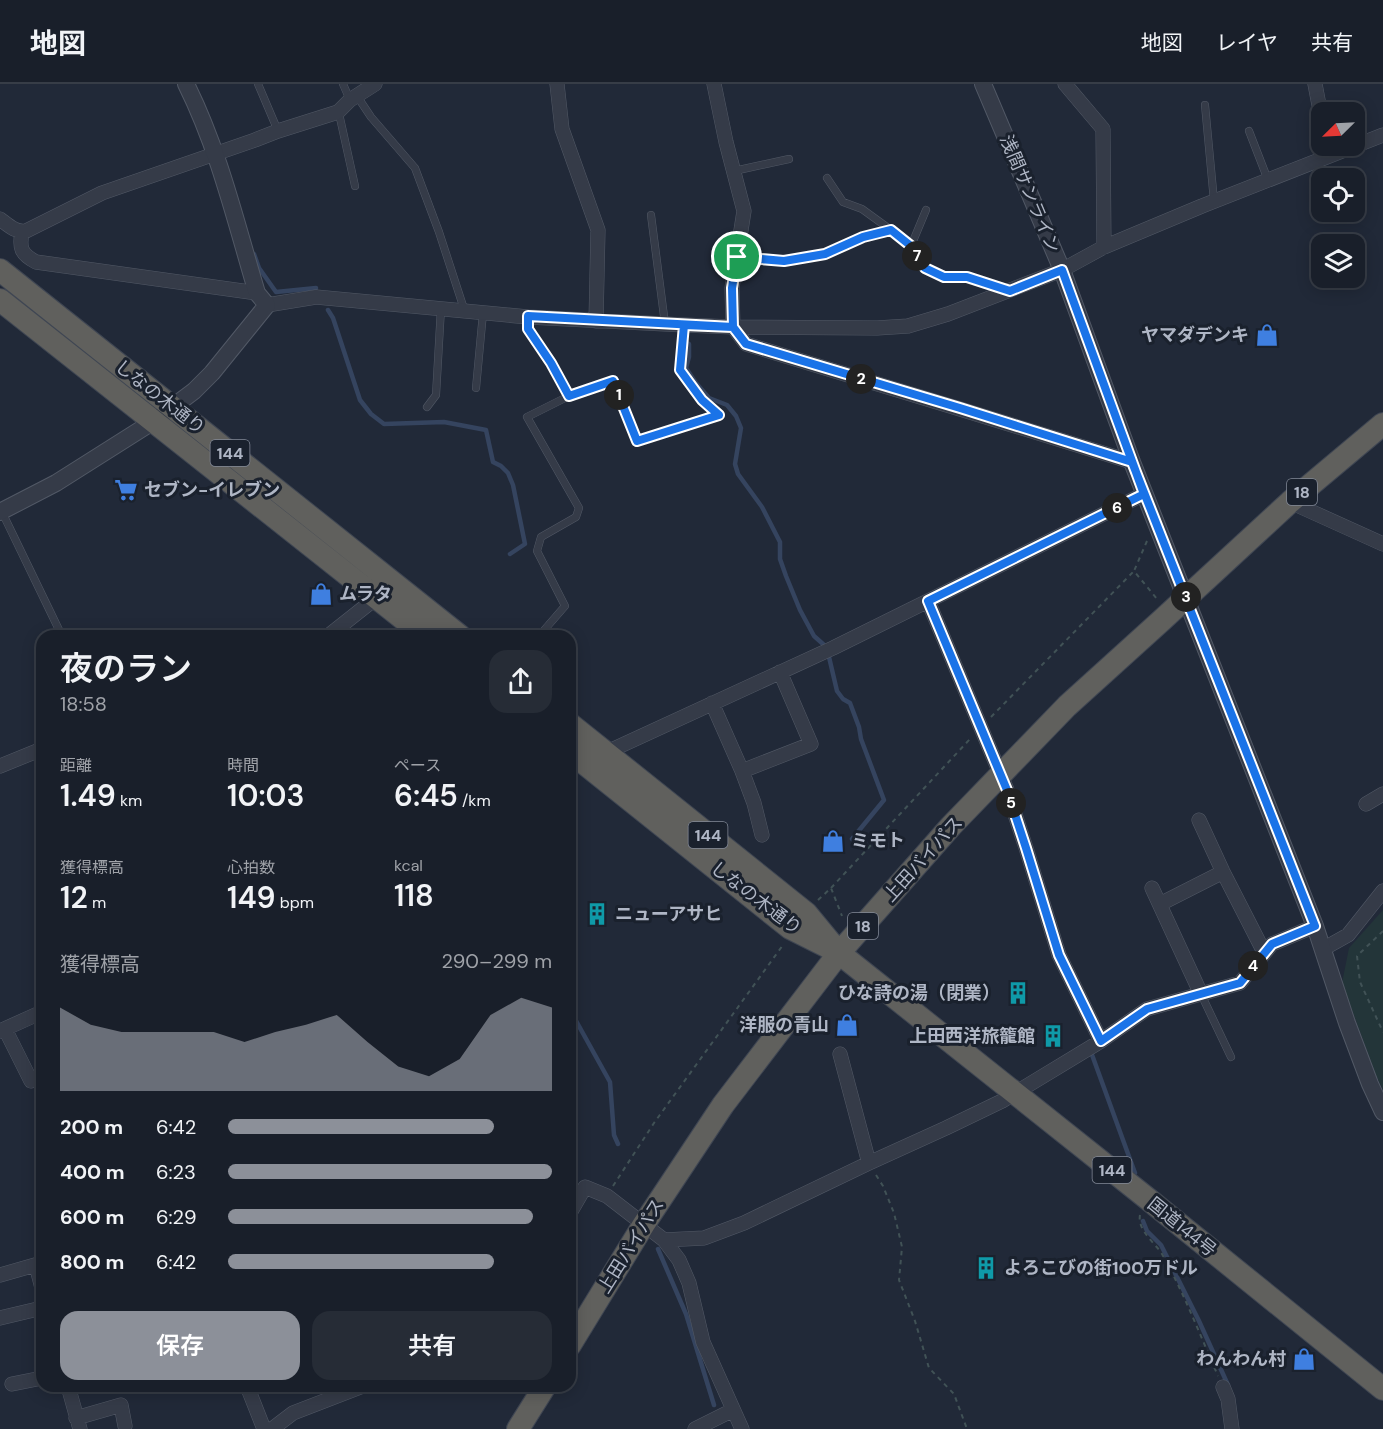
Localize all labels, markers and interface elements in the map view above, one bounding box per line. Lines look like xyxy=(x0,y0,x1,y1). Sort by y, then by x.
text: 地図 xyxy=(30,25,86,62)
text: 地図 xyxy=(1141,29,1183,57)
text: レイヤ xyxy=(1216,29,1278,57)
text: 共有 xyxy=(1311,29,1353,57)
north arrow xyxy=(1311,102,1365,156)
map controls xyxy=(1311,102,1365,288)
street label: 浅間サンライン xyxy=(994,131,1066,257)
button: locate xyxy=(1311,168,1365,222)
pin xyxy=(711,231,762,282)
button: layers xyxy=(1311,234,1365,288)
icon: arrive xyxy=(720,240,753,273)
pin: 7 xyxy=(902,241,932,271)
text: 7 xyxy=(913,245,921,266)
shop icon: ヤマダデンキ xyxy=(1254,322,1280,348)
place label: ヤマダデンキ xyxy=(1141,323,1249,347)
street label: しなの木通り xyxy=(110,354,210,440)
pin: 2 xyxy=(846,364,876,394)
text: 2 xyxy=(856,368,866,389)
pin: 1 xyxy=(604,380,634,410)
text: 1 xyxy=(616,384,622,405)
road number: 144 xyxy=(210,440,250,466)
supermarket icon: セブン-イレブン xyxy=(113,477,139,503)
place label: セブン-イレブン xyxy=(144,478,280,502)
road number: 18 xyxy=(1287,479,1317,505)
pin: 6 xyxy=(1102,493,1132,523)
text: 6 xyxy=(1112,497,1122,518)
shop icon: ムラタ xyxy=(308,581,334,607)
place label: ムラタ xyxy=(339,582,392,606)
pin: 3 xyxy=(1171,582,1201,612)
text: 3 xyxy=(1181,586,1191,607)
text: 夜のラン xyxy=(60,647,192,690)
button: share xyxy=(489,650,552,713)
text: 18:58 xyxy=(60,691,107,717)
text: 距離 xyxy=(60,755,92,776)
text: 時間 xyxy=(227,755,259,776)
text: ペース xyxy=(394,755,441,776)
text: 1.49 xyxy=(60,776,116,815)
text: 10:03 xyxy=(227,776,304,815)
text: 6:45 xyxy=(394,776,458,815)
pin: 5 xyxy=(996,788,1026,818)
text: km xyxy=(116,790,142,811)
text: /km xyxy=(458,790,491,811)
text: 5 xyxy=(1006,792,1016,813)
street label: 上田バイパス xyxy=(878,811,968,907)
road number: 144 xyxy=(688,822,728,848)
shop icon: ミモト xyxy=(820,828,846,854)
place label: ミモト xyxy=(851,829,905,853)
text: kcal xyxy=(394,855,423,876)
street label: しなの木通り xyxy=(706,856,806,940)
text: 獲得標高 xyxy=(60,857,124,878)
text: 心拍数 xyxy=(227,857,275,878)
text: 118 xyxy=(394,876,434,915)
text: 12 xyxy=(60,878,88,917)
text: 149 xyxy=(227,878,276,917)
text: m xyxy=(88,892,106,913)
text: bpm xyxy=(276,892,314,913)
building icon: ニューアサヒ xyxy=(584,901,610,927)
place label: ニューアサヒ xyxy=(615,902,722,926)
road number: 18 xyxy=(848,913,878,939)
text: 290–299 m xyxy=(441,948,552,974)
text: 獲得標高 xyxy=(60,951,140,977)
pin: 4 xyxy=(1238,951,1268,981)
text: 4 xyxy=(1248,955,1258,976)
building icon: ひな詩の湯（閉業） xyxy=(1005,980,1031,1006)
place label: ひな詩の湯（閉業） xyxy=(838,981,1000,1005)
shop icon: 洋服の青山 xyxy=(834,1012,860,1038)
place label: 洋服の青山 xyxy=(739,1013,829,1037)
building icon: 上田西洋旅籠館 xyxy=(1040,1023,1066,1049)
place label: 上田西洋旅籠館 xyxy=(909,1024,1035,1048)
text: 200 m xyxy=(60,1114,123,1140)
text: 6:42 xyxy=(156,1114,196,1140)
road number: 144 xyxy=(1092,1157,1132,1183)
text: 400 m xyxy=(60,1159,125,1185)
text: 6:23 xyxy=(156,1159,196,1185)
street label: 国道144号 xyxy=(1143,1192,1221,1262)
street label: 上田バイパス xyxy=(592,1194,670,1298)
text: 600 m xyxy=(60,1204,124,1230)
text: 6:29 xyxy=(156,1204,196,1230)
text: 800 m xyxy=(60,1249,124,1275)
text: 6:42 xyxy=(156,1249,196,1275)
building icon: よろこびの街100万ドル xyxy=(973,1255,999,1281)
place label: よろこびの街100万ドル xyxy=(1004,1256,1198,1280)
button: 保存 xyxy=(60,1311,300,1380)
button: 共有 xyxy=(312,1311,552,1380)
shop icon: わんわん村 xyxy=(1291,1346,1317,1372)
place label: わんわん村 xyxy=(1196,1347,1286,1371)

